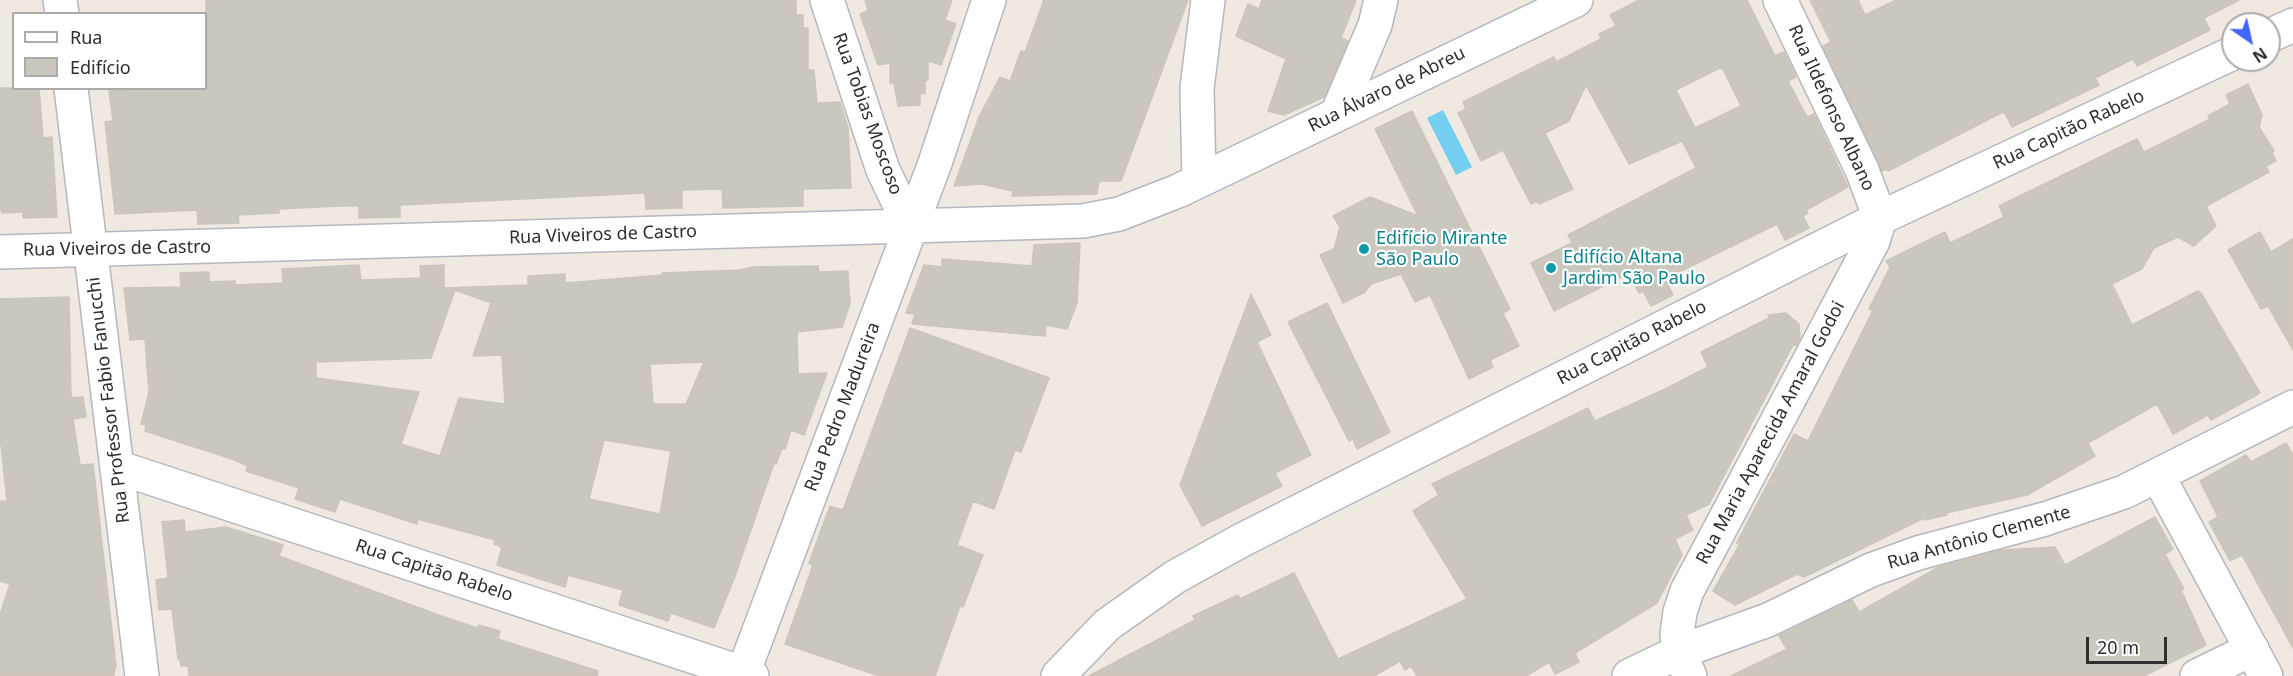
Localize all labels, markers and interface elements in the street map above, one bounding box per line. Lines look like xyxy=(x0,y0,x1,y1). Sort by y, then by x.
legend xyxy=(12,12,207,90)
north arrow xyxy=(2221,12,2281,72)
street label: Rua Ildefonso Albano xyxy=(1783,22,1879,194)
text: Rua xyxy=(70,25,102,49)
street label: Rua Tobias Moscoso xyxy=(828,30,906,198)
street label: Rua Álvaro de Abreu xyxy=(1305,43,1469,137)
text: N xyxy=(2248,43,2272,68)
text: Edifício xyxy=(70,55,131,79)
street label: Rua Capitão Rabelo xyxy=(1990,85,2148,175)
street label: Rua Viveiros de Castro xyxy=(509,221,697,249)
place label: Edifício Mirante São Paulo xyxy=(1376,228,1507,270)
street label: Rua Viveiros de Castro xyxy=(23,237,211,261)
marker: Edifício Mirante São Paulo xyxy=(1357,242,1371,256)
place label: Edifício Altana Jardim São Paulo xyxy=(1563,247,1706,290)
marker: Edifício Altana Jardim São Paulo xyxy=(1544,261,1558,275)
street label: Rua Professor Fabio Fanucchi xyxy=(83,276,135,524)
street label: Rua Capitão Rabelo xyxy=(1554,296,1710,390)
street label: Rua Maria Aparecida Amaral Godoi xyxy=(1692,298,1850,568)
street label: Rua Pedro Madureira xyxy=(801,319,885,495)
street label: Rua Antônio Clemente xyxy=(1885,502,2073,574)
street label: Rua Capitão Rabelo xyxy=(352,535,516,607)
scale bar xyxy=(2089,625,2170,663)
text: 20 m xyxy=(2097,635,2139,659)

